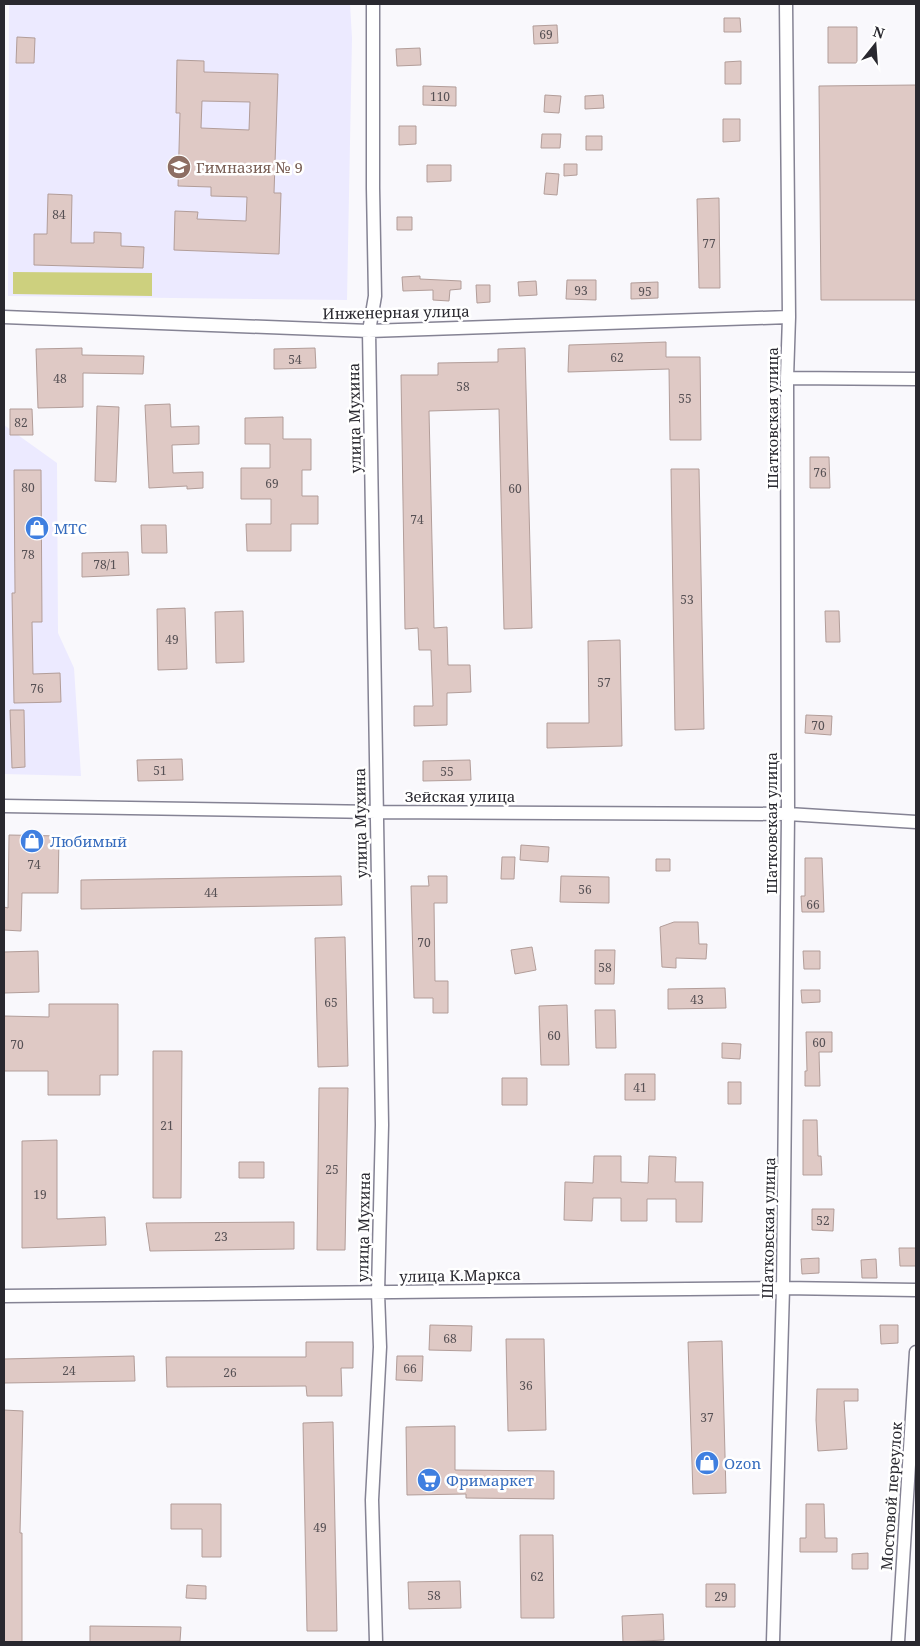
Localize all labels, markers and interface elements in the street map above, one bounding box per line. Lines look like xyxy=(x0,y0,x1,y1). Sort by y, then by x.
north arrow xyxy=(850,20,900,70)
text: N xyxy=(871,21,887,43)
house number: 69 xyxy=(539,26,553,43)
house number: 110 xyxy=(430,88,450,105)
school or university icon: Гимназия № 9 xyxy=(166,154,192,180)
place label: Гимназия № 9 xyxy=(196,157,303,177)
house number: 84 xyxy=(52,206,66,223)
house number: 77 xyxy=(702,235,716,252)
house number: 93 xyxy=(574,282,588,299)
house number: 95 xyxy=(638,283,652,300)
street label: Инженерная улица xyxy=(322,301,470,323)
street label: Шатковская улица xyxy=(762,347,782,489)
house number: 62 xyxy=(610,349,624,366)
house number: 54 xyxy=(288,351,302,368)
street label: улица Мухина xyxy=(343,363,365,473)
house number: 48 xyxy=(53,370,67,387)
house number: 58 xyxy=(456,378,470,395)
house number: 55 xyxy=(678,390,692,407)
house number: 82 xyxy=(14,414,28,431)
house number: 76 xyxy=(813,464,827,481)
house number: 69 xyxy=(265,475,279,492)
house number: 80 xyxy=(21,479,35,496)
house number: 60 xyxy=(508,480,522,497)
house number: 74 xyxy=(410,511,424,528)
shop icon: МТС xyxy=(24,515,50,541)
place label: МТС xyxy=(54,518,87,538)
house number: 78 xyxy=(21,546,35,563)
house number: 78/1 xyxy=(93,556,117,573)
house number: 53 xyxy=(680,591,694,608)
house number: 49 xyxy=(165,631,179,648)
house number: 57 xyxy=(597,674,611,691)
house number: 76 xyxy=(30,680,44,697)
house number: 70 xyxy=(811,717,825,734)
street label: Шатковская улица xyxy=(761,752,781,894)
house number: 51 xyxy=(153,762,167,779)
house number: 55 xyxy=(440,763,454,780)
street label: улица Мухина xyxy=(349,768,371,878)
street label: Зейская улица xyxy=(405,786,515,806)
shop icon: Любимый xyxy=(19,828,45,854)
place label: Любимый xyxy=(50,831,127,851)
house number: 74 xyxy=(27,856,41,873)
house number: 56 xyxy=(578,881,592,898)
house number: 44 xyxy=(204,884,218,901)
house number: 66 xyxy=(806,896,820,913)
house number: 70 xyxy=(417,934,431,951)
house number: 58 xyxy=(598,959,612,976)
house number: 43 xyxy=(690,991,704,1008)
house number: 65 xyxy=(324,994,338,1011)
house number: 60 xyxy=(547,1027,561,1044)
house number: 60 xyxy=(812,1034,826,1051)
house number: 70 xyxy=(10,1036,24,1053)
house number: 41 xyxy=(633,1079,647,1096)
house number: 21 xyxy=(160,1117,174,1134)
street label: Шатковская улица xyxy=(757,1157,779,1299)
house number: 25 xyxy=(325,1161,339,1178)
street label: улица Мухина xyxy=(352,1172,374,1282)
house number: 19 xyxy=(33,1186,47,1203)
house number: 52 xyxy=(816,1212,830,1229)
house number: 23 xyxy=(214,1228,228,1245)
street label: улица К.Маркса xyxy=(399,1264,521,1286)
house number: 68 xyxy=(443,1330,457,1347)
house number: 66 xyxy=(403,1360,417,1377)
house number: 24 xyxy=(62,1362,76,1379)
house number: 26 xyxy=(223,1364,237,1381)
house number: 36 xyxy=(519,1377,533,1394)
house number: 37 xyxy=(700,1409,714,1426)
street label: Мостовой переулок xyxy=(876,1421,906,1571)
shop icon: Ozon xyxy=(694,1450,720,1476)
place label: Ozon xyxy=(724,1453,761,1473)
supermarket icon: Фримаркет xyxy=(416,1467,442,1493)
place label: Фримаркет xyxy=(446,1470,534,1490)
house number: 49 xyxy=(313,1519,327,1536)
house number: 62 xyxy=(530,1568,544,1585)
house number: 58 xyxy=(427,1587,441,1604)
house number: 29 xyxy=(714,1588,728,1605)

